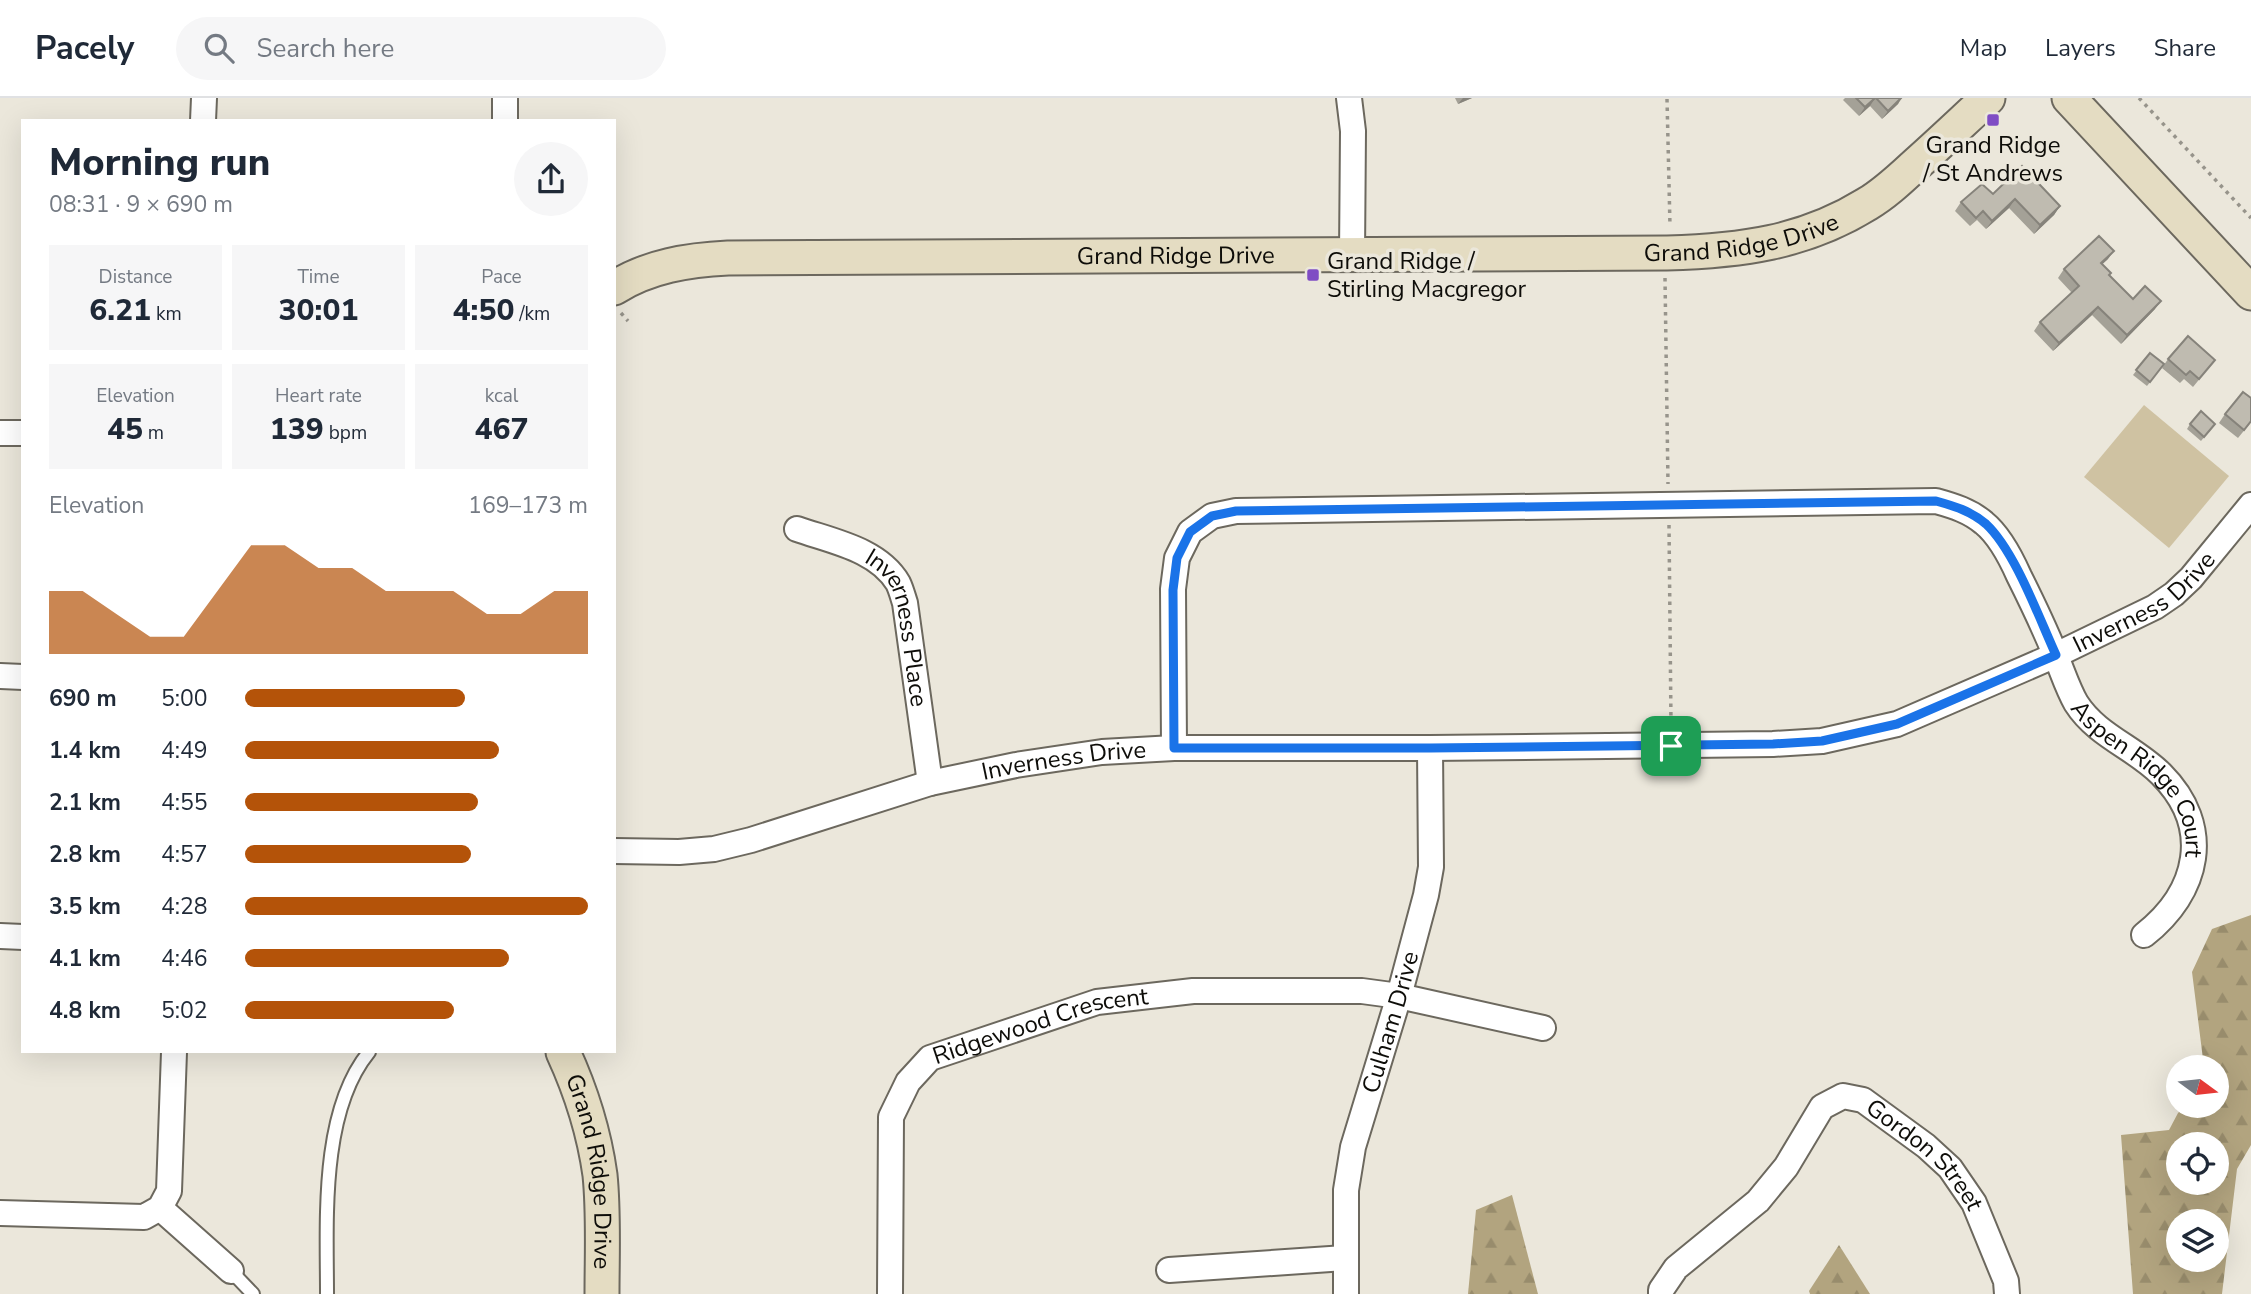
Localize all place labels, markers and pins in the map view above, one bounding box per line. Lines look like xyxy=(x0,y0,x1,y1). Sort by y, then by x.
marker: Grand Ridge / St Andrews xyxy=(1985,112,2001,128)
place label: Grand Ridge / St Andrews xyxy=(1922,129,2063,189)
place label: Grand Ridge / Stirling Macgregor xyxy=(1327,245,1527,305)
marker: Grand Ridge / Stirling Macgregor xyxy=(1305,267,1321,283)
pin xyxy=(1641,716,1701,776)

